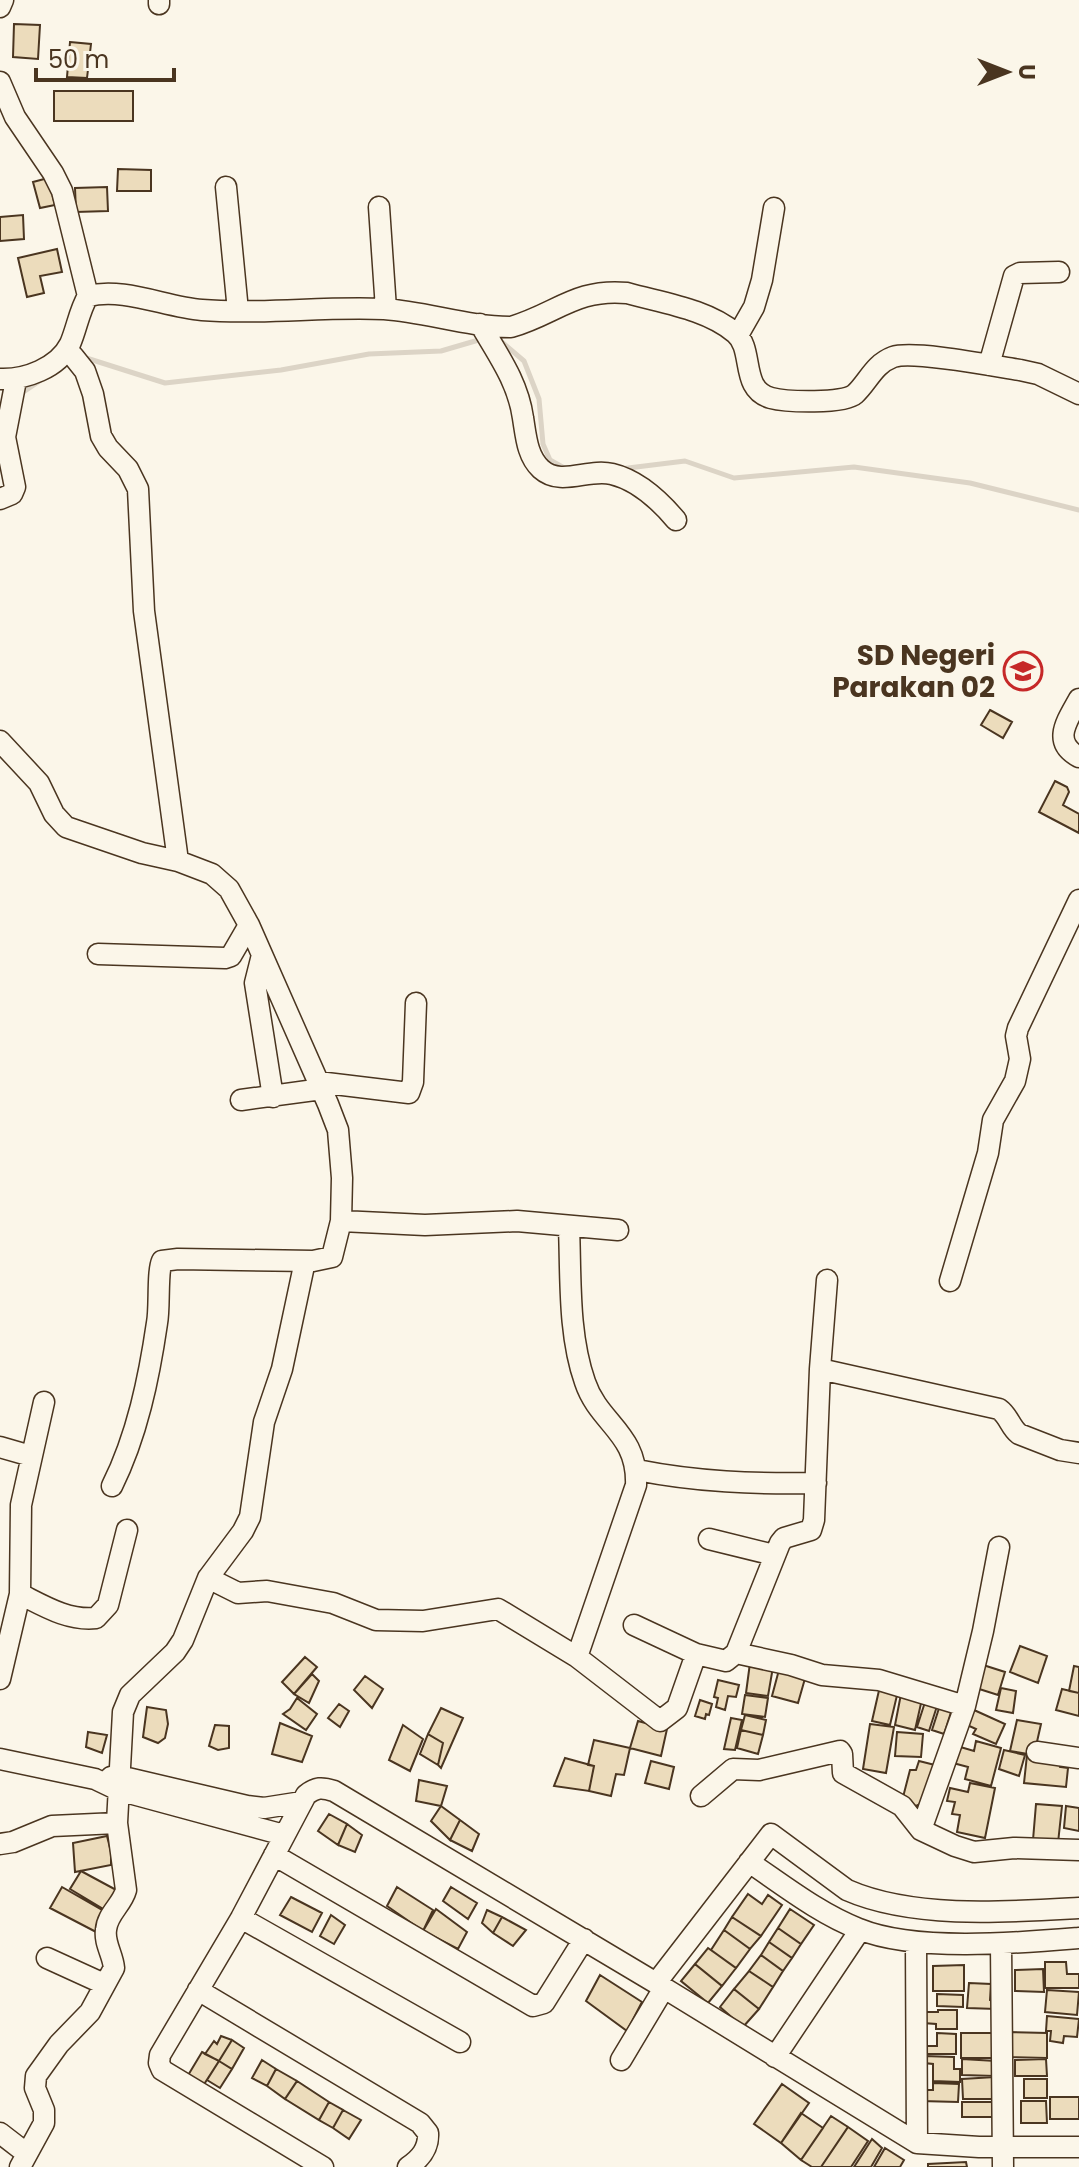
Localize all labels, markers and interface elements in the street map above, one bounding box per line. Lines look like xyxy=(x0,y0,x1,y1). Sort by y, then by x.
scale bar xyxy=(36,32,174,82)
north arrow xyxy=(967,32,1047,112)
text: 50 m xyxy=(48,43,109,76)
text: U xyxy=(1011,64,1042,80)
place label: SD Negeri Parakan 02 xyxy=(832,636,995,707)
school or university icon: SD Negeri Parakan 02 xyxy=(1002,650,1044,692)

